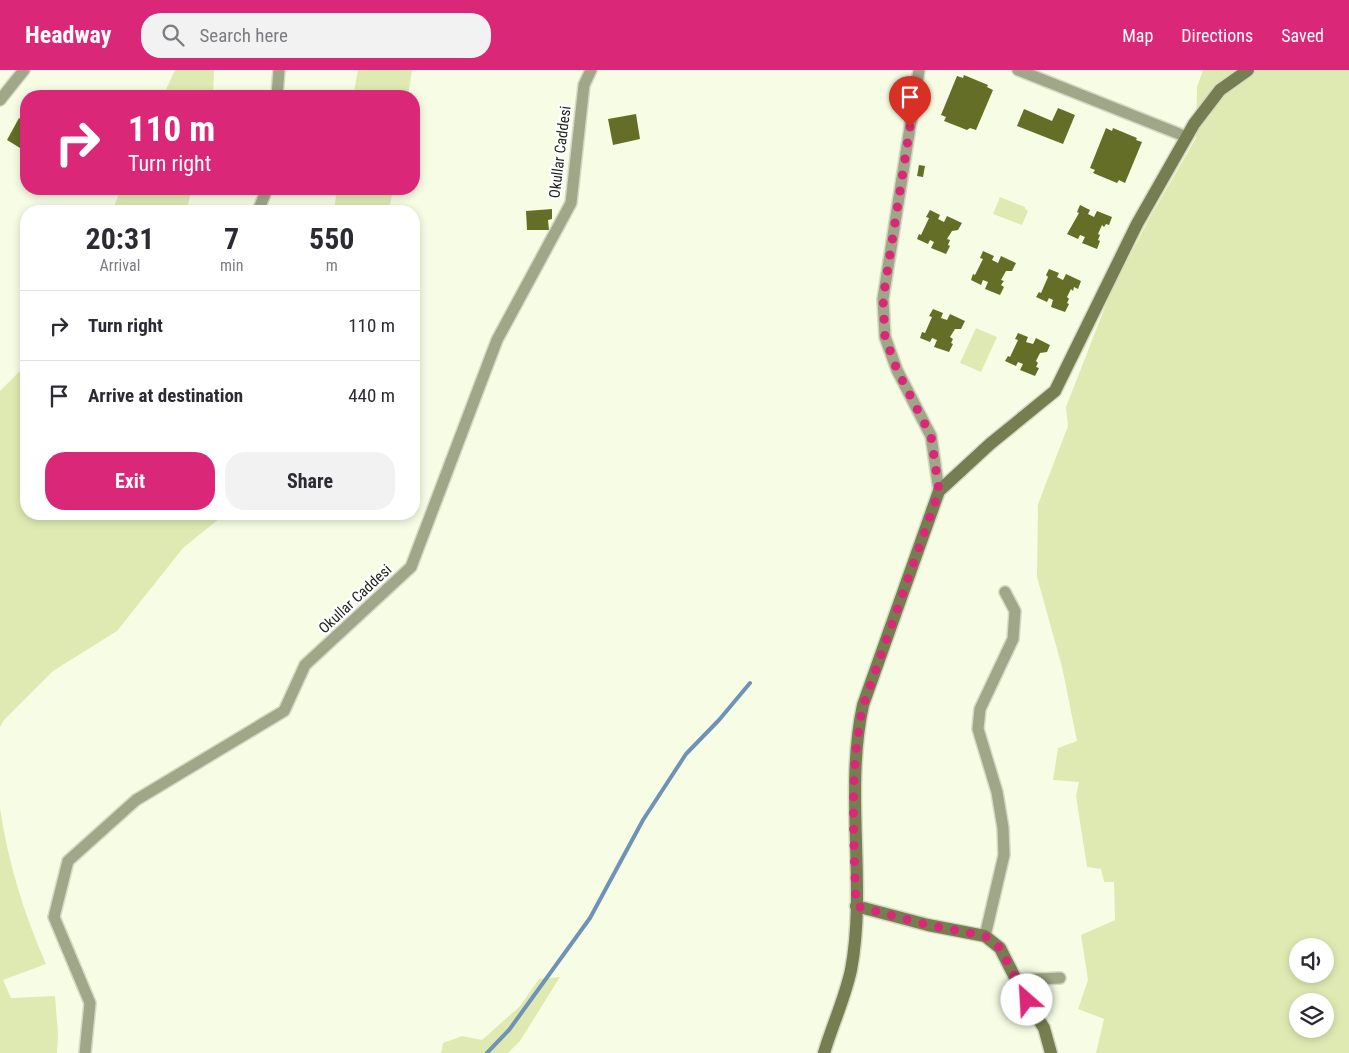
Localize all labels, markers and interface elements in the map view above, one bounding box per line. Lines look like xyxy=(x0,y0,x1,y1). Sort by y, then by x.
search box xyxy=(141,13,491,58)
text: Headway xyxy=(25,21,111,49)
icon: search xyxy=(159,21,187,49)
text: Search here xyxy=(199,24,288,47)
text: Map xyxy=(1122,25,1153,46)
text: Directions xyxy=(1181,25,1253,46)
text: Saved xyxy=(1281,25,1324,46)
pin xyxy=(889,76,931,127)
icon: arrive xyxy=(896,83,924,111)
street label: Okullar Caddesi xyxy=(545,105,575,199)
text: 110 m xyxy=(128,109,215,150)
icon: right xyxy=(45,110,110,175)
text: Turn right xyxy=(128,151,211,176)
text: 20:31 xyxy=(86,221,154,256)
text: 7 xyxy=(224,221,239,256)
text: 550 xyxy=(309,221,354,256)
text: Arrival xyxy=(100,256,140,275)
text: min xyxy=(220,256,243,275)
text: m xyxy=(326,256,338,275)
icon: right xyxy=(45,312,73,340)
text: Turn right xyxy=(88,314,163,337)
text: 110 m xyxy=(348,314,395,337)
icon: arrive xyxy=(45,382,73,410)
text: Arrive at destination xyxy=(88,384,243,407)
text: 440 m xyxy=(348,384,395,407)
button: Exit xyxy=(45,452,215,510)
button: Share xyxy=(225,452,395,510)
street label: Okullar Caddesi xyxy=(315,561,395,637)
map controls xyxy=(1289,938,1334,1038)
button: sound xyxy=(1289,938,1334,983)
position arrow xyxy=(1000,973,1052,1025)
button: layers xyxy=(1289,993,1334,1038)

